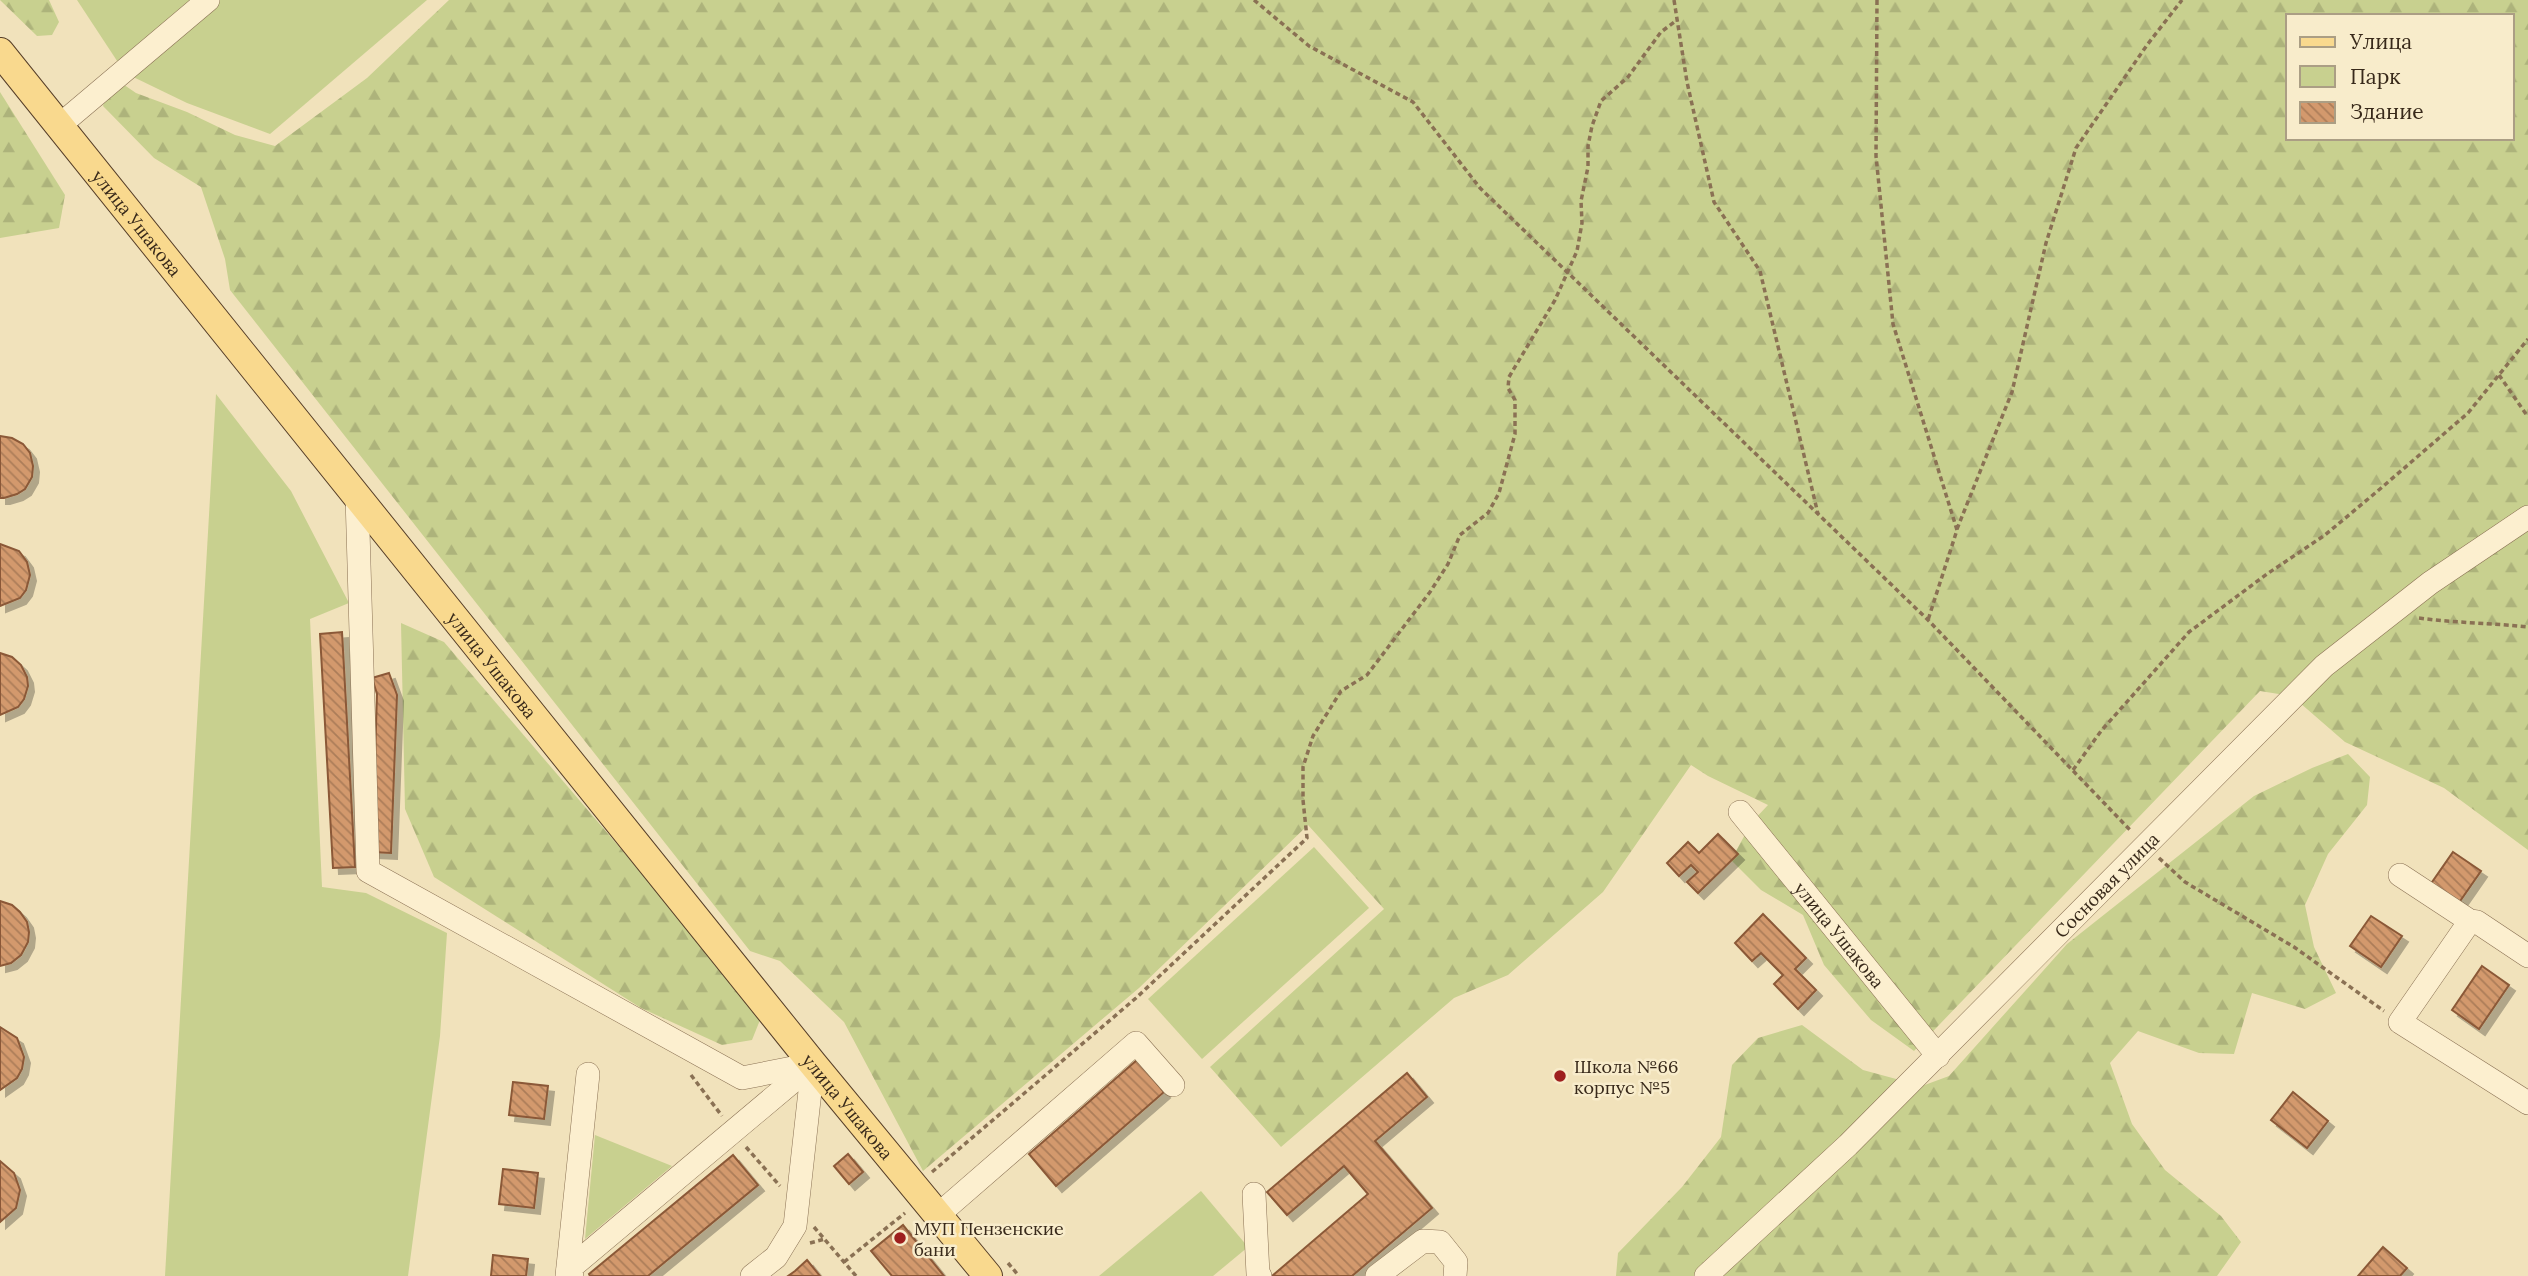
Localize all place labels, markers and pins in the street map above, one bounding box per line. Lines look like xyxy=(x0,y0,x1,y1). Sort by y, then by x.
place label: Школа №66 корпус №5 xyxy=(1574,1055,1678,1099)
marker: Школа №66 корпус №5 xyxy=(1552,1068,1568,1084)
place label: МУП Пензенские бани xyxy=(914,1217,1064,1261)
marker: МУП Пензенские бани xyxy=(892,1230,908,1246)

